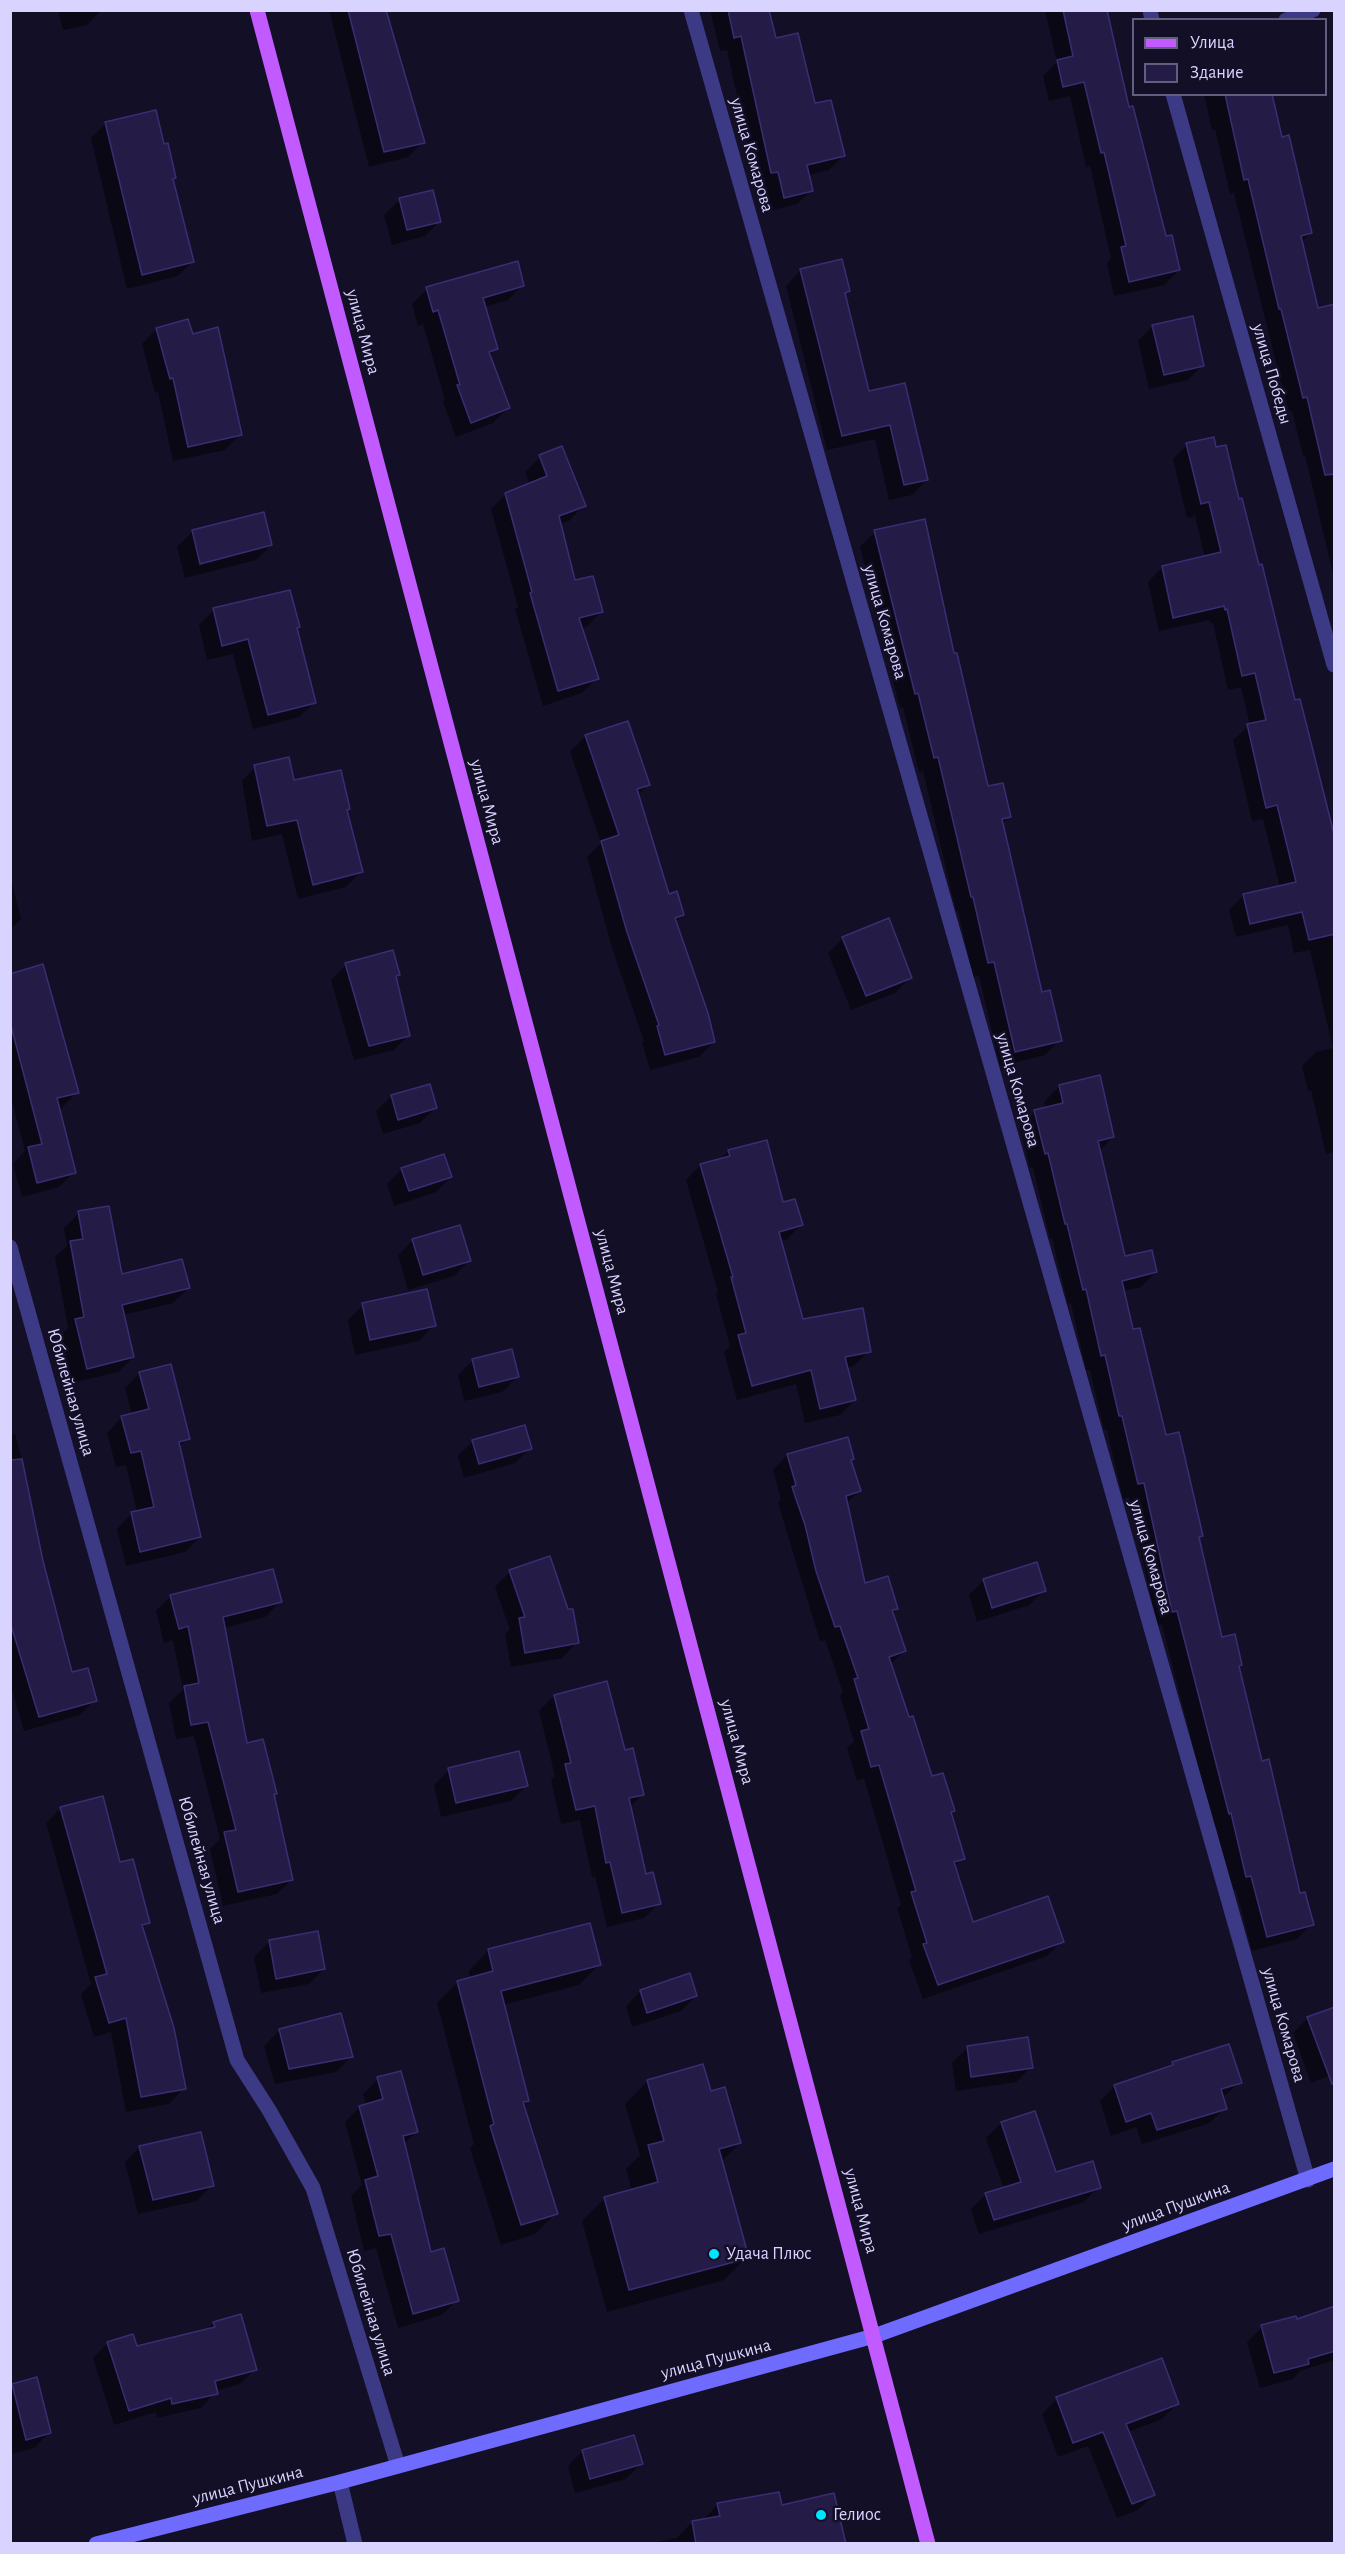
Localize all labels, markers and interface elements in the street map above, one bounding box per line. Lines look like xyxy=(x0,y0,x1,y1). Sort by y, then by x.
legend xyxy=(1132,18,1327,96)
text: Улица xyxy=(1190,34,1235,52)
text: Здание xyxy=(1190,64,1244,82)
street label: улица Комарова xyxy=(725,95,779,215)
street label: улица Мира xyxy=(341,287,385,377)
street label: улица Победы xyxy=(1247,321,1297,427)
street label: улица Комарова xyxy=(858,562,912,682)
street label: улица Мира xyxy=(465,757,509,847)
street label: улица Комарова xyxy=(991,1030,1045,1150)
street label: улица Мира xyxy=(590,1227,634,1317)
street label: Юбилейная улица xyxy=(42,1326,100,1458)
street label: улица Комарова xyxy=(1124,1497,1178,1617)
street label: улица Мира xyxy=(715,1697,759,1787)
street label: Юбилейная улица xyxy=(173,1794,231,1926)
street label: улица Комарова xyxy=(1257,1965,1311,2085)
street label: улица Мира xyxy=(839,2166,883,2256)
street label: улица Пушкина xyxy=(1119,2177,1233,2235)
place label: Удача Плюс xyxy=(726,2243,812,2265)
street label: Юбилейная улица xyxy=(341,2246,401,2378)
marker: Удача Плюс xyxy=(707,2247,721,2261)
street label: улица Пушкина xyxy=(659,2334,773,2384)
street label: улица Пушкина xyxy=(191,2461,305,2509)
place label: Гелиос xyxy=(833,2504,881,2526)
marker: Гелиос xyxy=(814,2508,828,2522)

